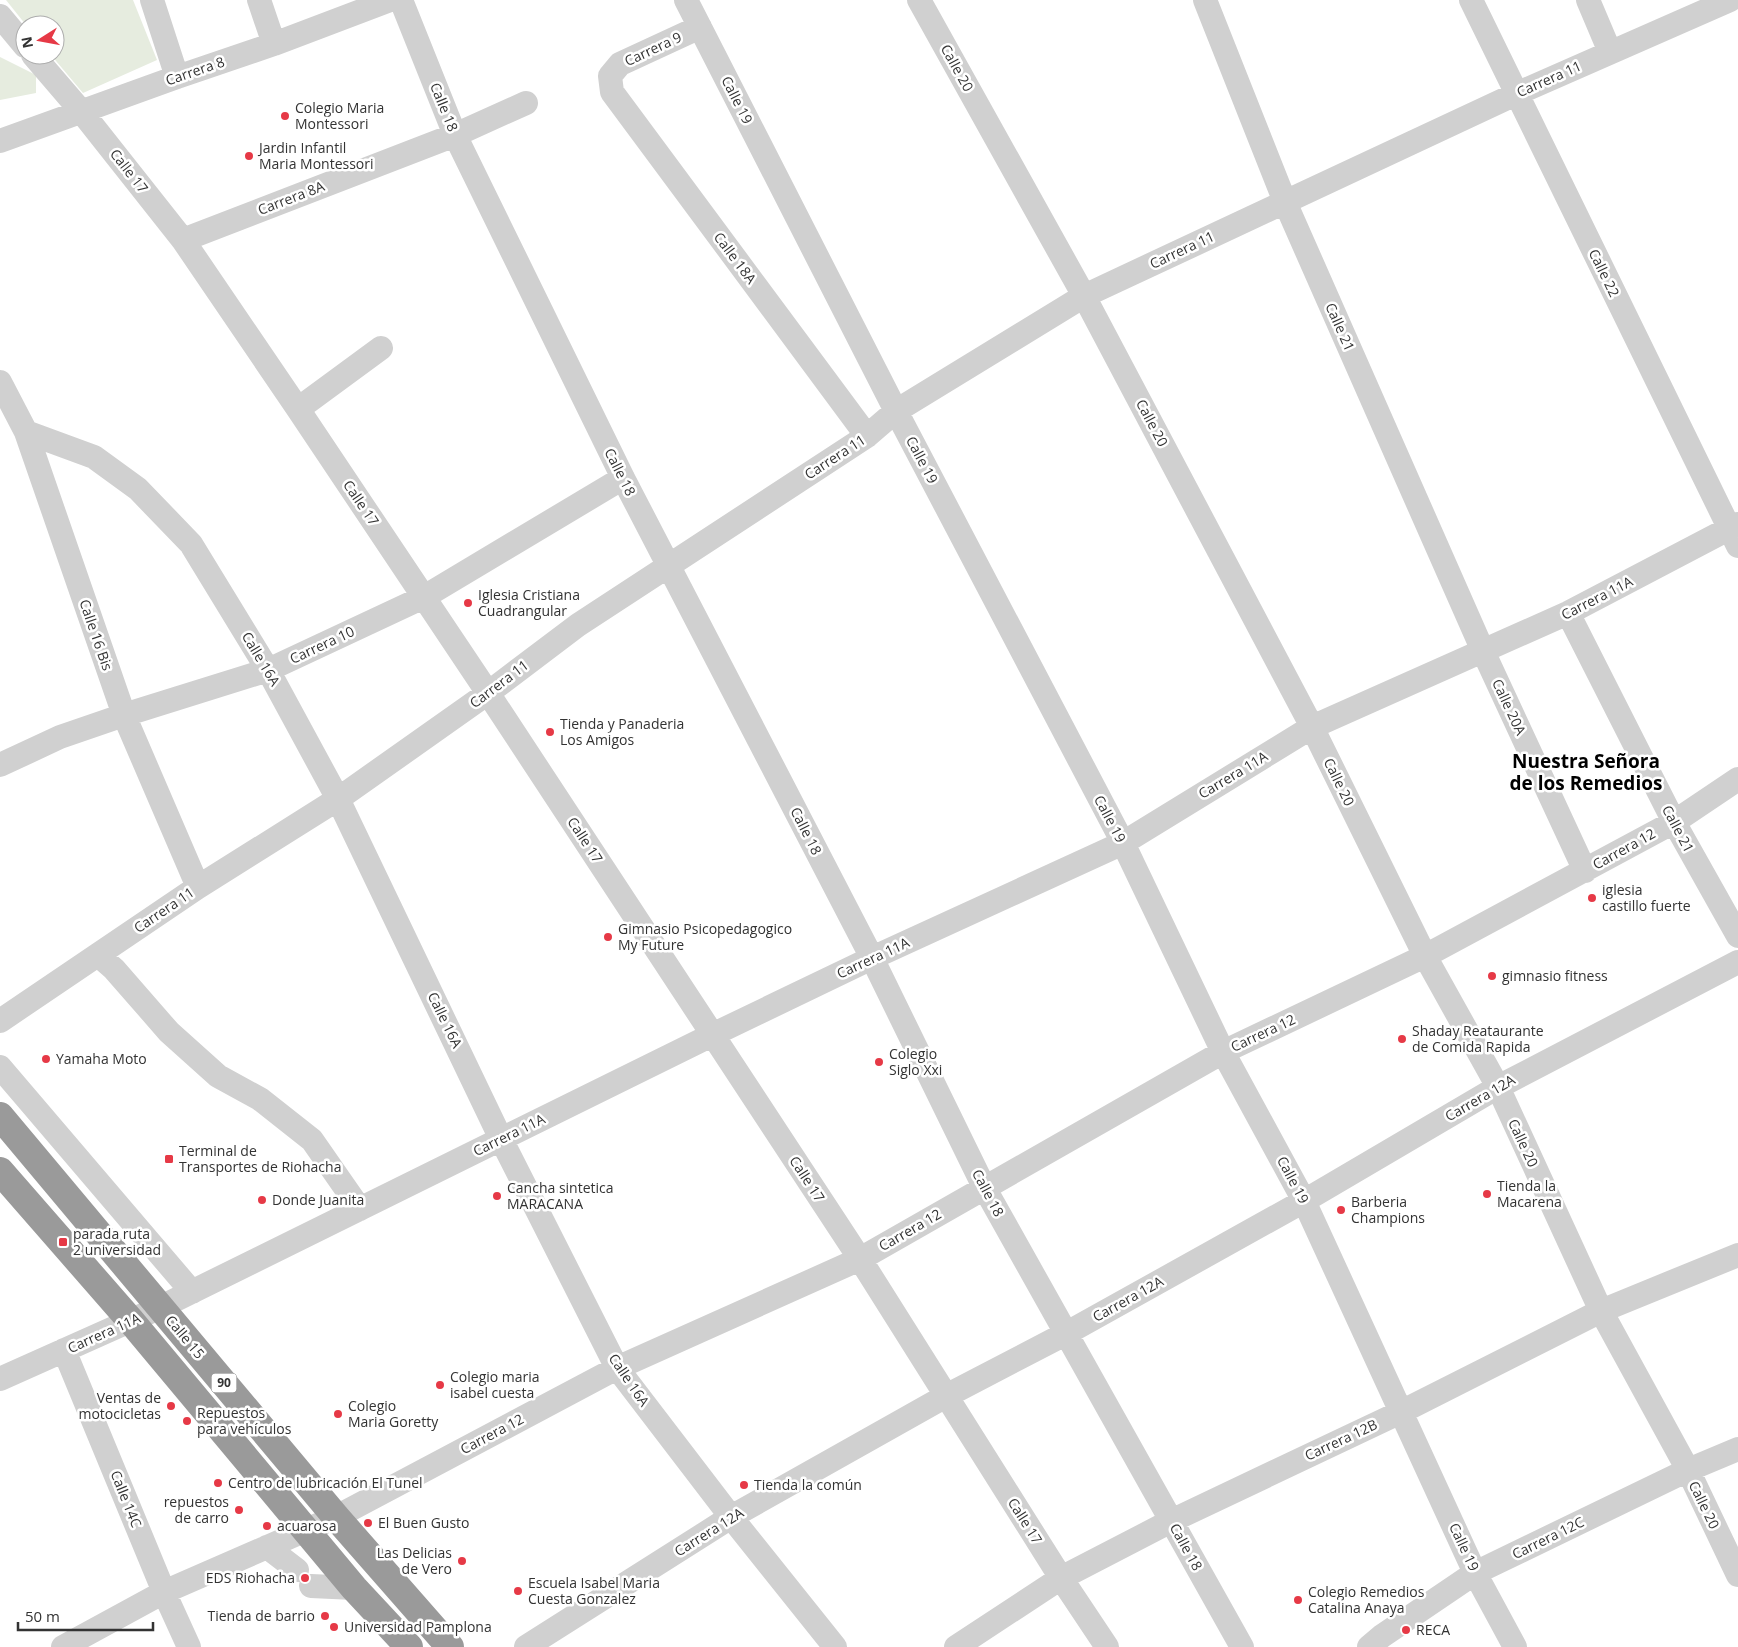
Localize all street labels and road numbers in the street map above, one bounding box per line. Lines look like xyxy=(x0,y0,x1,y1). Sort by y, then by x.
street label: Carrera 9 xyxy=(621,27,684,70)
street label: Calle 20 xyxy=(937,41,978,95)
street label: Carrera 8 xyxy=(163,52,227,89)
street label: Carrera 11 xyxy=(1513,56,1584,101)
street label: Calle 19 xyxy=(717,73,758,127)
street label: Calle 18 xyxy=(426,80,463,134)
street label: Calle 17 xyxy=(106,145,153,197)
street label: Carrera 8A xyxy=(255,176,327,219)
street label: Carrera 11 xyxy=(1146,226,1217,273)
street label: Calle 18A xyxy=(710,228,761,288)
street label: Calle 22 xyxy=(1585,246,1624,300)
street label: Calle 21 xyxy=(1321,300,1360,354)
street label: Calle 20 xyxy=(1132,396,1173,450)
street label: Carrera 11 xyxy=(801,430,869,483)
street label: Calle 19 xyxy=(902,433,943,487)
street label: Calle 18 xyxy=(600,445,641,499)
street label: Calle 17 xyxy=(339,476,384,529)
street label: Carrera 11A xyxy=(1558,571,1636,624)
street label: Calle 16 Bis xyxy=(75,597,118,673)
street label: Carrera 10 xyxy=(286,621,357,668)
street label: Calle 16A xyxy=(238,628,285,689)
street label: Carrera 11 xyxy=(465,655,532,712)
street label: Calle 20A xyxy=(1488,676,1531,738)
street label: Carrera 11A xyxy=(1194,746,1271,803)
street label: Calle 20 xyxy=(1320,755,1359,809)
street label: Calle 19 xyxy=(1090,792,1131,846)
street label: Calle 21 xyxy=(1658,802,1699,856)
street label: Calle 18 xyxy=(786,804,827,858)
street label: Calle 17 xyxy=(564,813,607,866)
street label: Carrera 12 xyxy=(1589,824,1659,874)
street label: Carrera 11 xyxy=(130,882,198,937)
street label: Carrera 11A xyxy=(833,932,912,983)
street label: Calle 16A xyxy=(424,989,467,1051)
street label: Carrera 12 xyxy=(1227,1009,1298,1056)
street label: Carrera 12A xyxy=(1441,1070,1518,1125)
street label: Carrera 11A xyxy=(470,1109,548,1160)
street label: Calle 20 xyxy=(1504,1116,1543,1170)
street label: Calle 17 xyxy=(786,1152,829,1205)
street label: Calle 19 xyxy=(1273,1153,1314,1207)
street label: Calle 18 xyxy=(968,1166,1009,1220)
street label: Carrera 12 xyxy=(875,1204,944,1255)
street label: Carrera 12A xyxy=(1089,1271,1167,1326)
street label: Carrera 11A xyxy=(64,1308,143,1357)
street label: Calle 15 xyxy=(162,1311,209,1362)
street label: Calle 16A xyxy=(605,1350,654,1410)
road number: 90 xyxy=(212,1374,236,1392)
street label: Carrera 12 xyxy=(457,1409,527,1458)
street label: Carrera 12B xyxy=(1301,1414,1380,1465)
street label: Calle 14C xyxy=(106,1467,147,1530)
street label: Calle 20 xyxy=(1685,1478,1724,1532)
street label: Calle 17 xyxy=(1004,1494,1047,1547)
street label: Carrera 12A xyxy=(671,1503,747,1560)
street label: Carrera 12C xyxy=(1509,1512,1587,1563)
street label: Calle 18 xyxy=(1166,1520,1207,1574)
street label: Calle 19 xyxy=(1445,1520,1484,1574)

